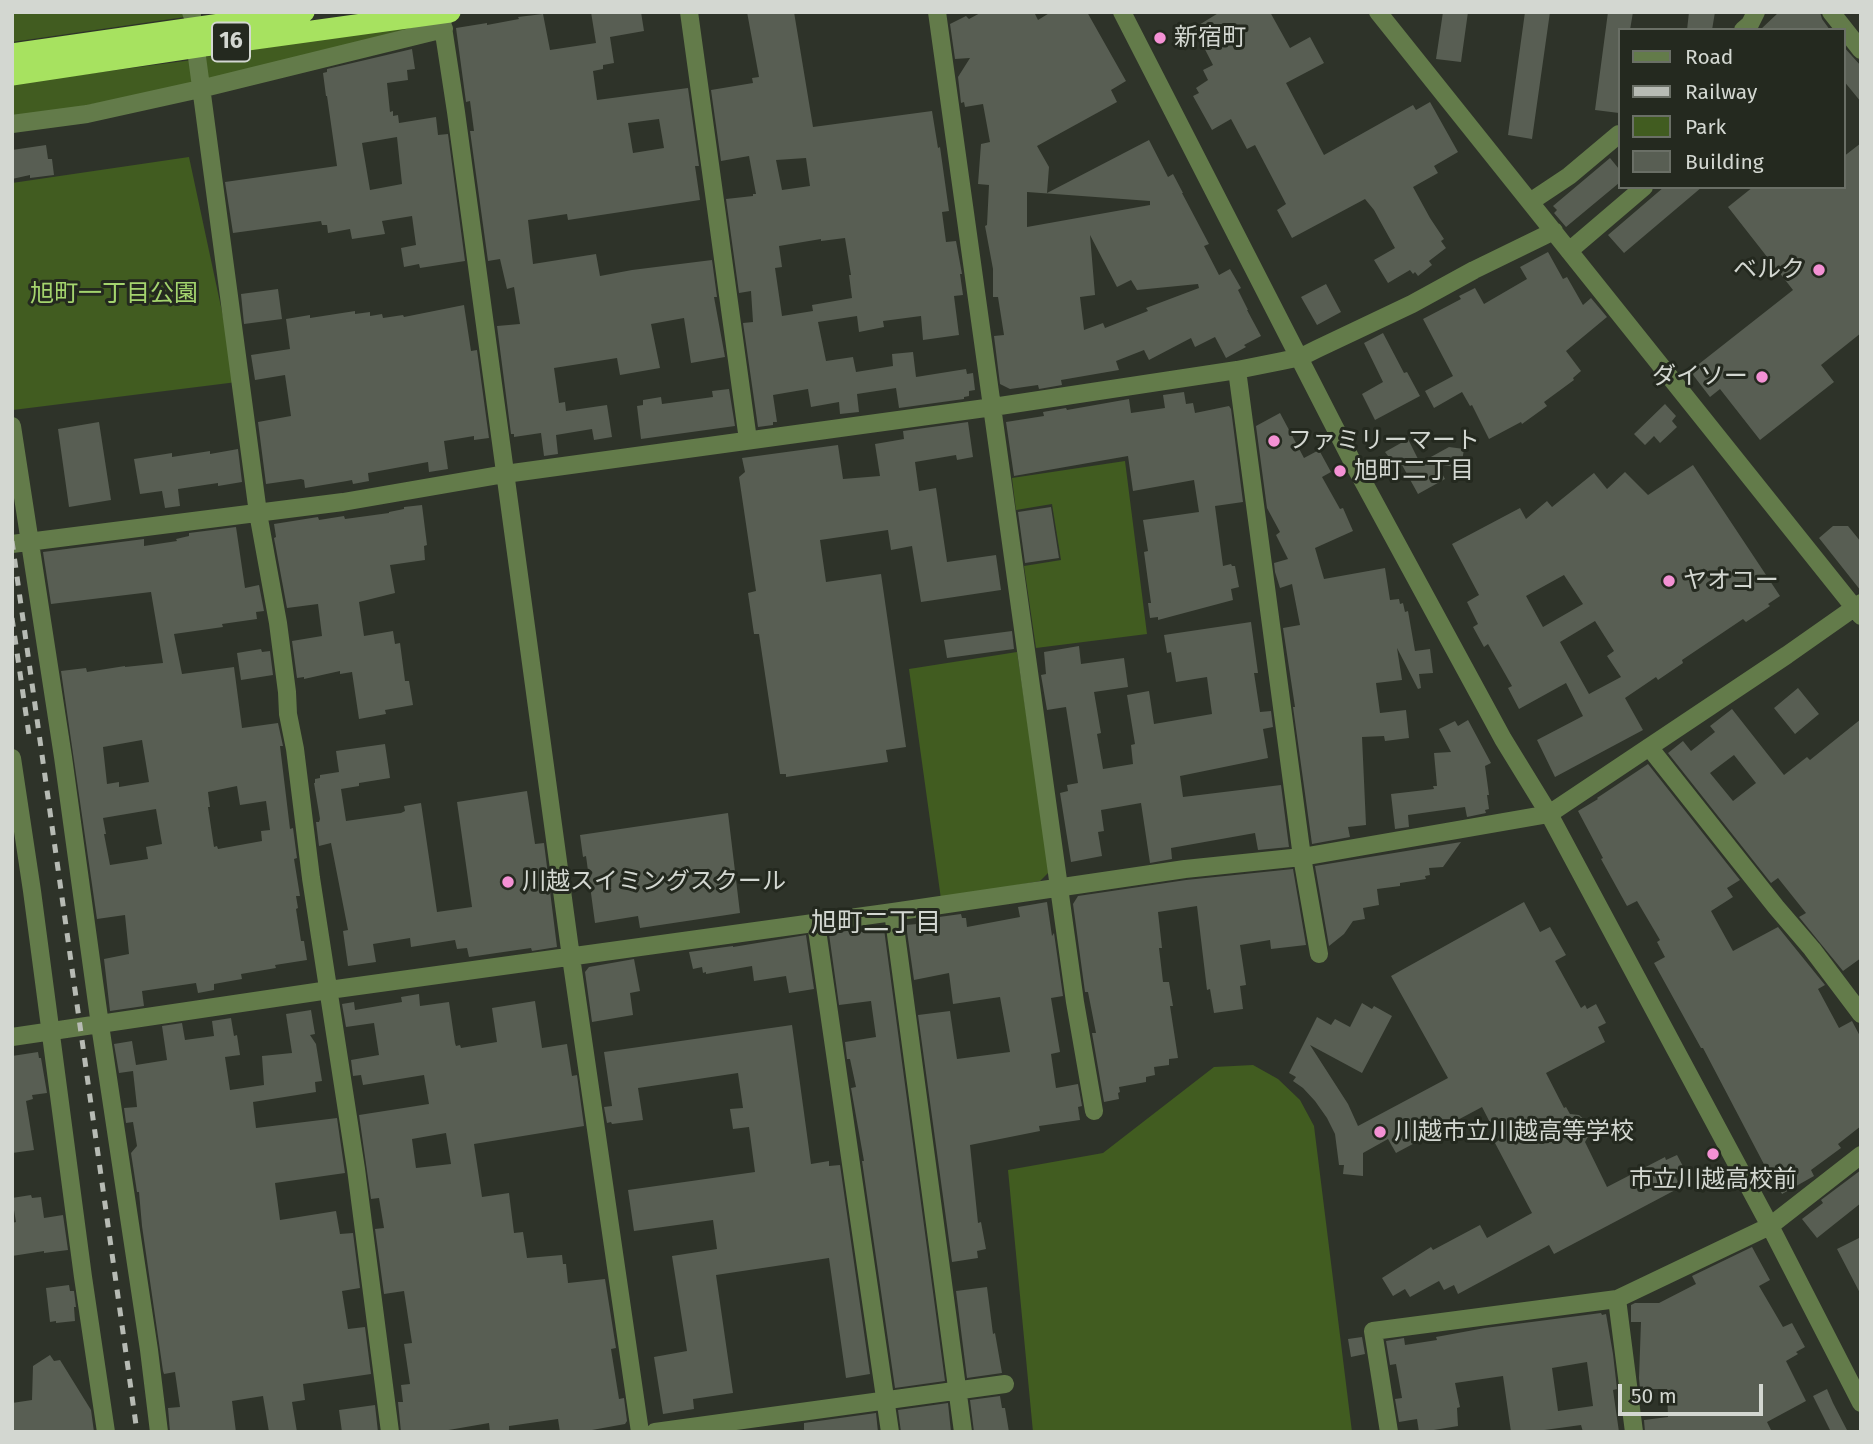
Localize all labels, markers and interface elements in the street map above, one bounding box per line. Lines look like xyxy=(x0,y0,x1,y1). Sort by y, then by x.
road number: 16 xyxy=(212,22,250,61)
place label: 新宿町 xyxy=(1174,24,1246,52)
legend xyxy=(1618,28,1845,189)
marker: 新宿町 xyxy=(1152,30,1168,46)
text: Road xyxy=(1685,44,1733,70)
text: Railway xyxy=(1685,79,1757,105)
text: Park xyxy=(1685,114,1726,140)
text: Building xyxy=(1685,149,1764,175)
place label: ベルク xyxy=(1733,256,1805,284)
marker: ベルク xyxy=(1811,262,1827,278)
park label: 旭町一丁目公園 xyxy=(30,280,198,308)
place label: ダイソー xyxy=(1652,363,1748,391)
marker: ダイソー xyxy=(1754,369,1770,385)
place label: ファミリーマート xyxy=(1288,427,1480,455)
marker: ファミリーマート xyxy=(1266,433,1282,449)
place label: 旭町二丁目 xyxy=(1354,457,1474,485)
marker: 旭町二丁目 xyxy=(1332,463,1348,479)
place label: ヤオコー xyxy=(1683,567,1779,595)
marker: ヤオコー xyxy=(1661,573,1677,589)
place label: 川越スイミングスクール xyxy=(522,868,786,896)
marker: 川越スイミングスクール xyxy=(500,874,516,890)
district label: 旭町二丁目 xyxy=(811,908,941,940)
place label: 川越市立川越高等学校 xyxy=(1394,1118,1634,1146)
marker: 川越市立川越高等学校 xyxy=(1372,1124,1388,1140)
marker: 市立川越高校前 xyxy=(1705,1146,1721,1162)
place label: 市立川越高校前 xyxy=(1629,1166,1797,1194)
scale bar xyxy=(1621,1370,1766,1414)
text: 50 m xyxy=(1631,1383,1677,1409)

